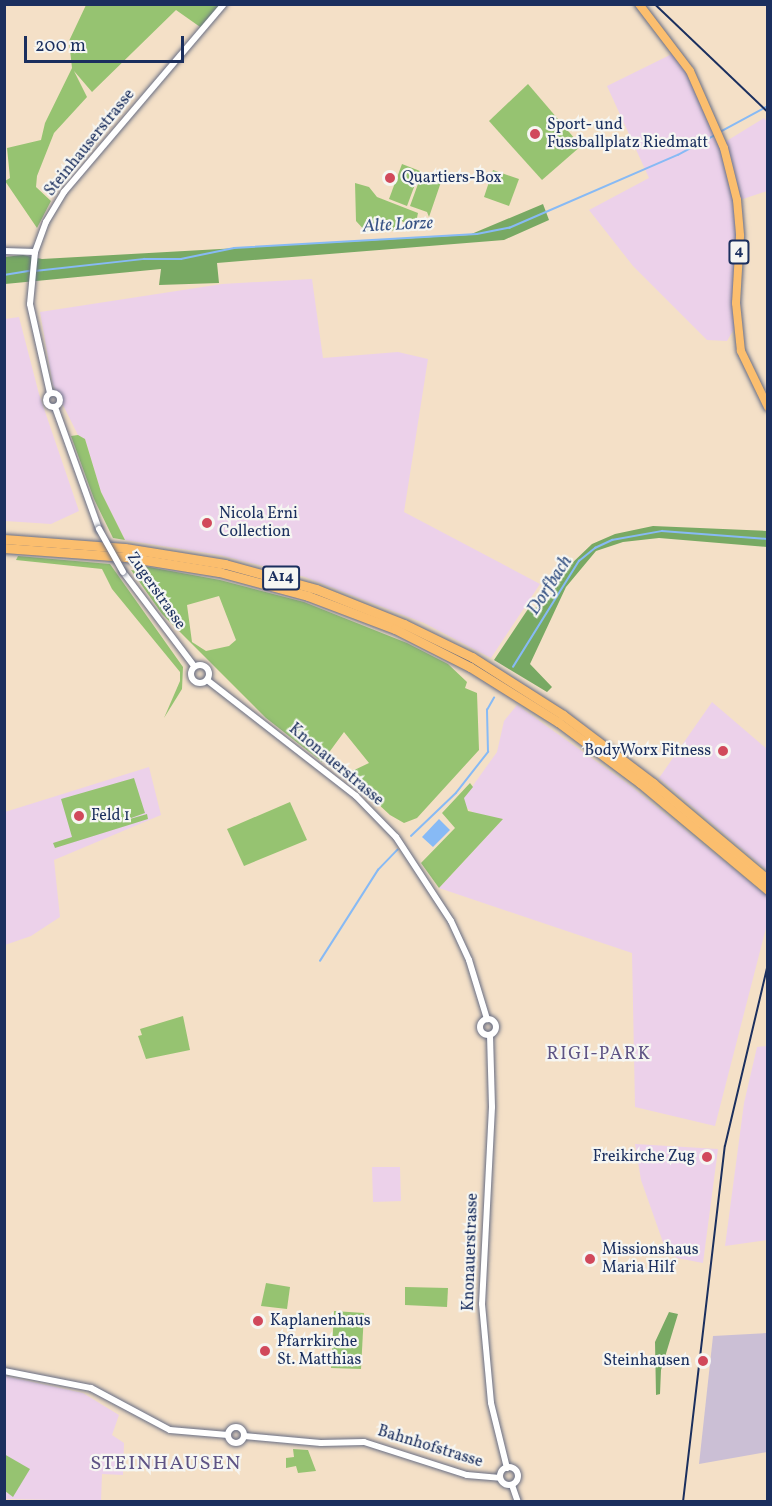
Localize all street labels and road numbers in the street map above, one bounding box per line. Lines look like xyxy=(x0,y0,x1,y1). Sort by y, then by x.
street label: Steinhauserstrasse xyxy=(41,86,139,200)
road number: 4 xyxy=(727,240,751,264)
street label: Zugerstrasse xyxy=(122,549,190,633)
road number: A14 xyxy=(262,566,300,590)
street label: Knonauerstrasse xyxy=(285,720,387,810)
street label: Knonauerstrasse xyxy=(459,1193,483,1311)
street label: Bahnhofstrasse xyxy=(375,1422,485,1472)

